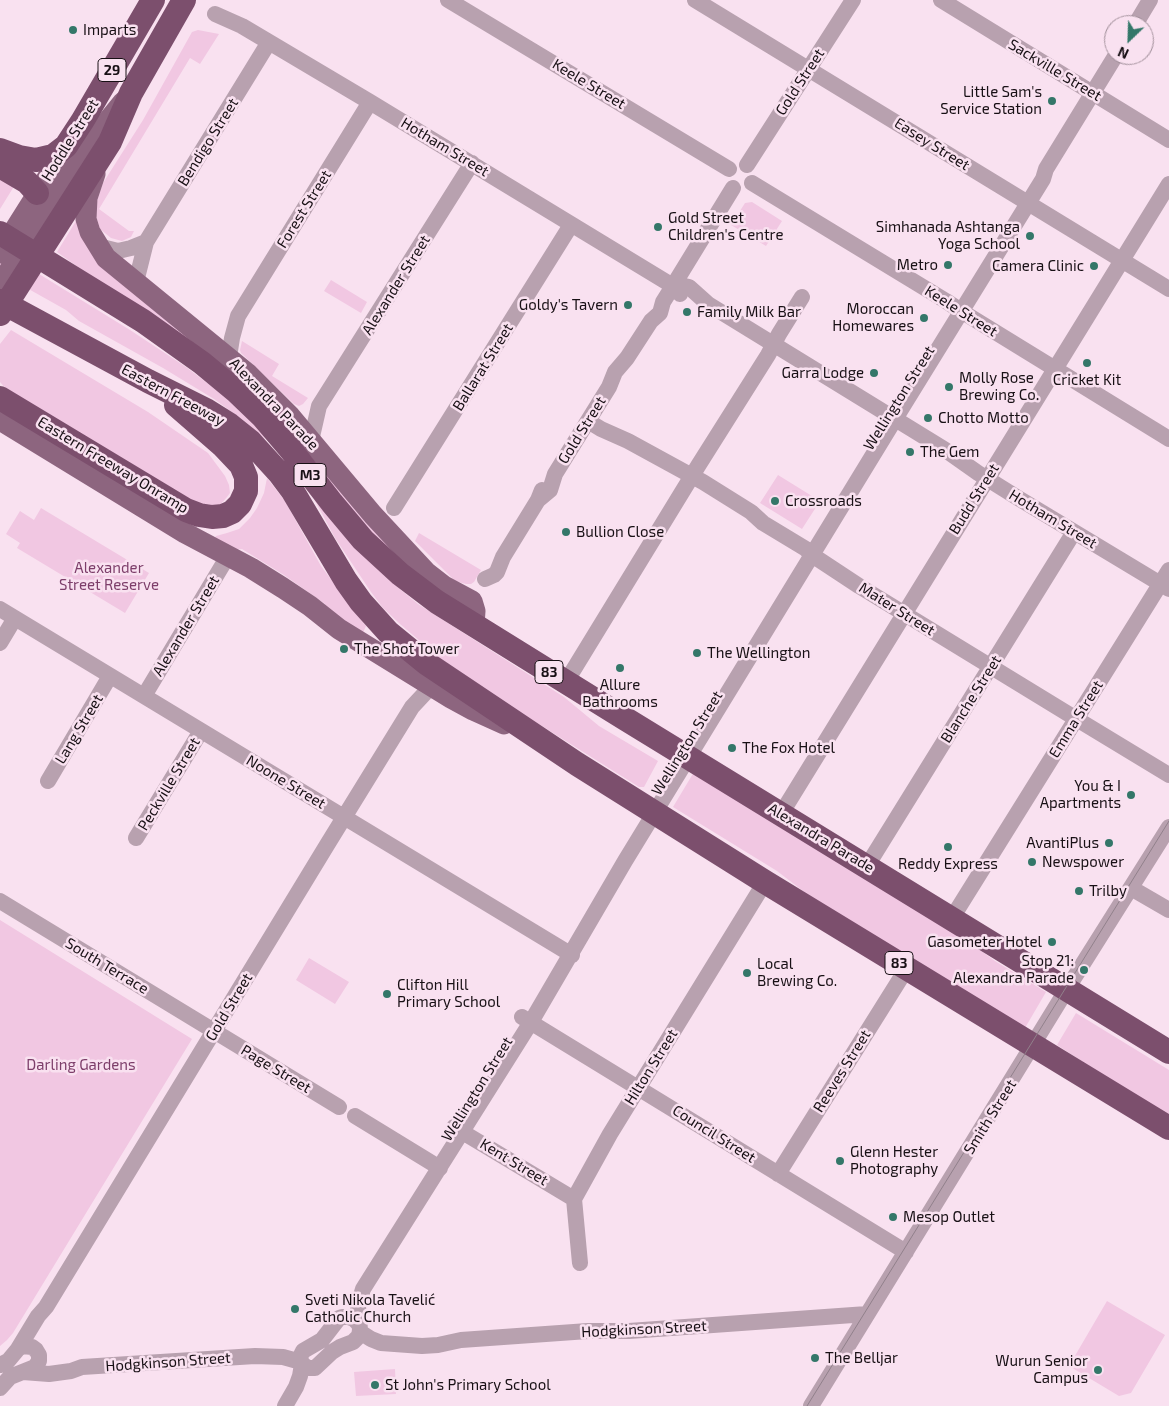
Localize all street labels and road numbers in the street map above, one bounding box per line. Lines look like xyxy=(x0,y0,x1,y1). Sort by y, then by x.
street label: Sackville Street xyxy=(1005,35,1105,105)
street label: Gold Street xyxy=(772,45,828,119)
street label: Keele Street xyxy=(549,55,629,113)
road number: 29 xyxy=(98,58,126,82)
street label: Bendigo Street xyxy=(174,95,242,189)
street label: Hoddle Street xyxy=(38,96,102,184)
street label: Hotham Street xyxy=(398,114,492,180)
street label: Easey Street xyxy=(891,114,973,174)
street label: Forest Street xyxy=(273,167,335,251)
street label: Alexander Street xyxy=(358,232,434,338)
street label: Keele Street xyxy=(921,282,1001,340)
street label: Ballarat Street xyxy=(449,320,517,414)
street label: Wellington Street xyxy=(860,342,938,454)
street label: Alexandra Parade xyxy=(226,354,322,454)
street label: Eastern Freeway xyxy=(118,360,228,430)
street label: Gold Street xyxy=(554,393,610,467)
street label: Eastern Freeway Onramp xyxy=(34,413,192,517)
street label: Budd Street xyxy=(945,460,1003,538)
road number: M3 xyxy=(294,464,326,486)
street label: Hotham Street xyxy=(1006,486,1100,552)
street label: Alexander Street xyxy=(149,572,223,680)
street label: Mater Street xyxy=(856,579,938,639)
street label: Blanche Street xyxy=(937,652,1005,746)
road number: 83 xyxy=(535,660,563,684)
street label: Emma Street xyxy=(1045,677,1107,761)
street label: Wellington Street xyxy=(648,687,726,799)
street label: Lang Street xyxy=(51,691,107,767)
street label: Peckville Street xyxy=(134,734,204,834)
street label: Noone Street xyxy=(243,751,329,813)
street label: Alexandra Parade xyxy=(765,799,877,877)
street label: South Terrace xyxy=(62,934,152,998)
road number: 83 xyxy=(885,951,913,974)
street label: Gold Street xyxy=(202,970,256,1044)
street label: Hilton Street xyxy=(621,1026,681,1108)
street label: Reeves Street xyxy=(810,1026,874,1116)
street label: Wellington Street xyxy=(438,1033,516,1145)
street label: Page Street xyxy=(238,1041,314,1097)
street label: Smith Street xyxy=(960,1076,1020,1158)
street label: Council Street xyxy=(669,1101,759,1167)
street label: Kent Street xyxy=(477,1135,551,1189)
street label: Hodgkinson Street xyxy=(581,1317,707,1341)
street label: Hodgkinson Street xyxy=(105,1349,231,1375)

